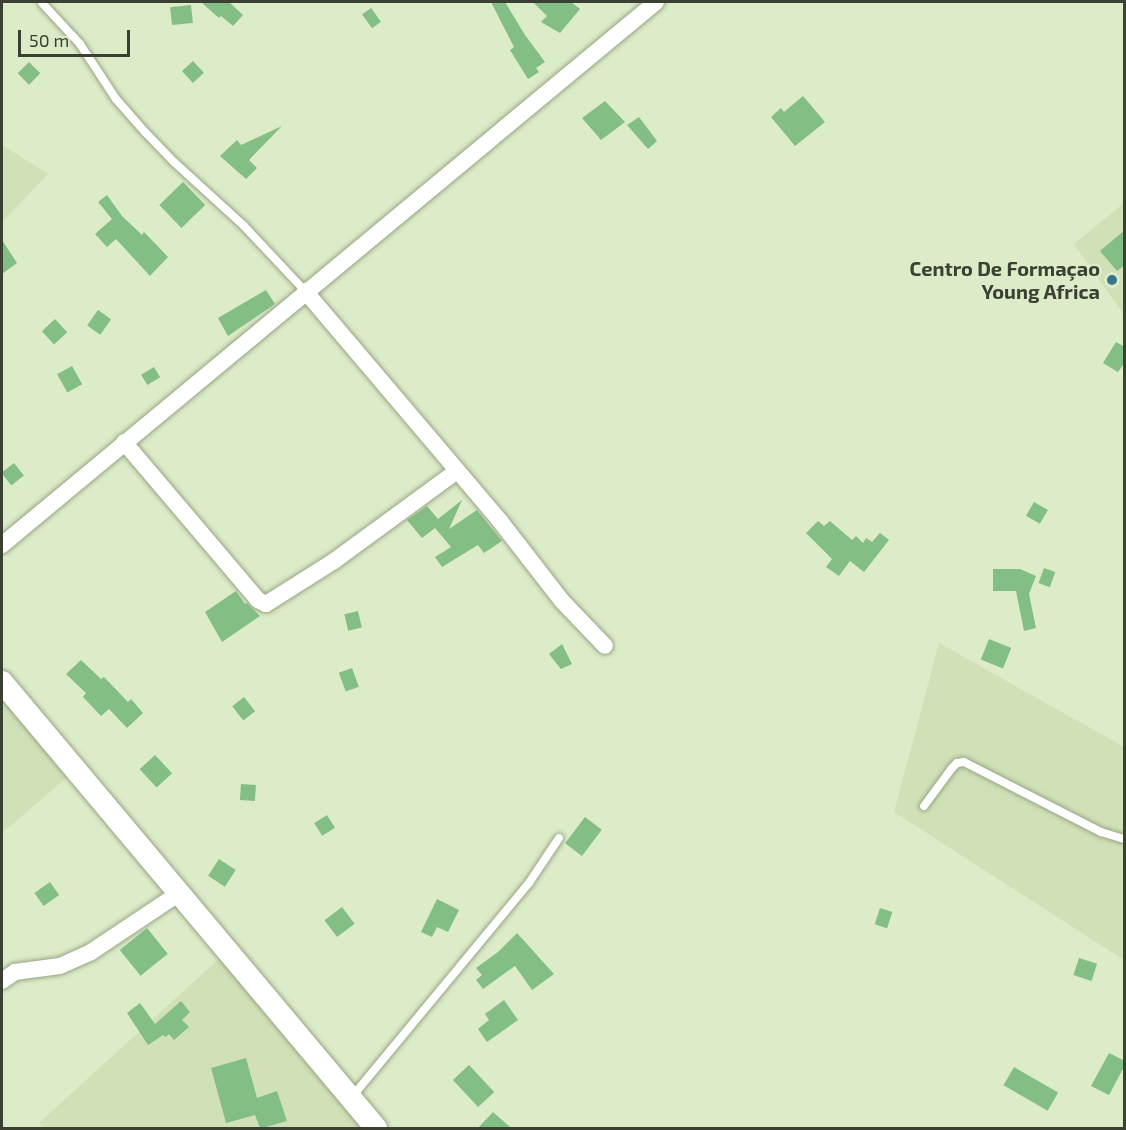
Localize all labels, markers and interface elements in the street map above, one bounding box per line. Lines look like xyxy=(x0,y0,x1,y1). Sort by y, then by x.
scale bar xyxy=(21,18,134,56)
text: 50 m xyxy=(29,29,69,51)
place label: Centro De Formaçao Young Africa xyxy=(909,256,1100,303)
marker: Centro De Formaçao Young Africa xyxy=(1105,273,1119,287)

